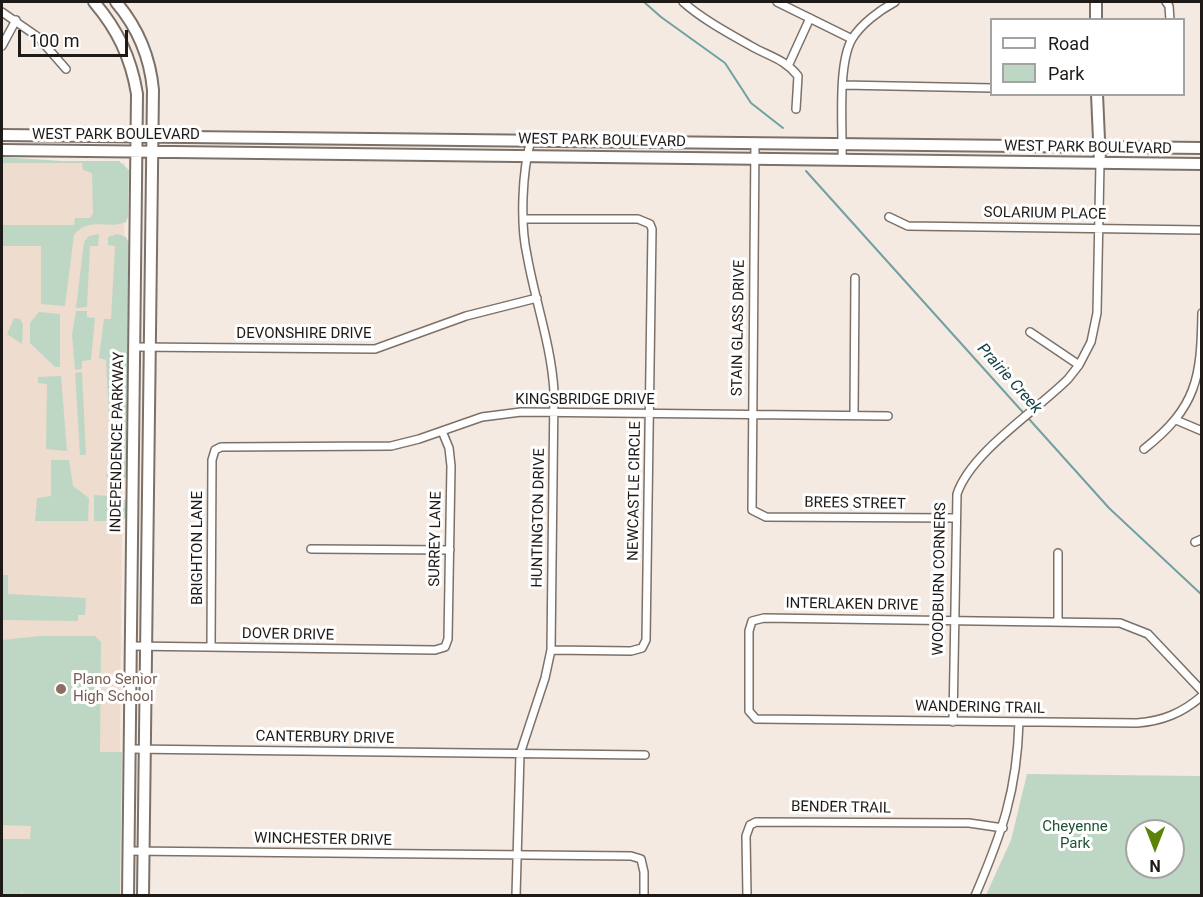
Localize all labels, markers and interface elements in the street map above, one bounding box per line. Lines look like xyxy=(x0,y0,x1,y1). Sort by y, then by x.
scale bar xyxy=(21,18,130,56)
legend xyxy=(990,18,1185,96)
text: 100 m xyxy=(29,30,80,51)
text: Road xyxy=(1048,33,1089,54)
text: Park xyxy=(1048,63,1084,84)
street label: WEST PARK BOULEVARD xyxy=(32,126,200,144)
street label: WEST PARK BOULEVARD xyxy=(518,131,686,151)
street label: WEST PARK BOULEVARD xyxy=(1004,138,1172,158)
street label: SOLARIUM PLACE xyxy=(983,204,1107,224)
street label: STAIN GLASS DRIVE xyxy=(729,260,749,396)
street label: DEVONSHIRE DRIVE xyxy=(236,325,372,343)
water label: Prairie Creek xyxy=(973,340,1045,418)
street label: INDEPENDENCE PARKWAY xyxy=(107,351,129,533)
street label: KINGSBRIDGE DRIVE xyxy=(515,391,655,409)
street label: NEWCASTLE CIRCLE xyxy=(625,421,645,561)
street label: HUNTINGTON DRIVE xyxy=(529,448,549,588)
street label: BRIGHTON LANE xyxy=(189,491,207,605)
street label: SURREY LANE xyxy=(426,491,446,587)
street label: BREES STREET xyxy=(804,494,906,514)
street label: WOODBURN CORNERS xyxy=(930,502,950,656)
street label: INTERLAKEN DRIVE xyxy=(785,595,919,615)
street label: DOVER DRIVE xyxy=(242,625,334,645)
place label: Plano Senior High School xyxy=(73,671,157,706)
marker: Plano Senior High School xyxy=(54,682,68,696)
street label: WANDERING TRAIL xyxy=(915,698,1045,718)
street label: CANTERBURY DRIVE xyxy=(256,728,394,748)
street label: BENDER TRAIL xyxy=(791,798,891,818)
park label: Cheyenne Park xyxy=(1042,818,1108,853)
north arrow xyxy=(1125,819,1185,879)
street label: WINCHESTER DRIVE xyxy=(254,830,392,850)
text: N xyxy=(1149,856,1161,875)

